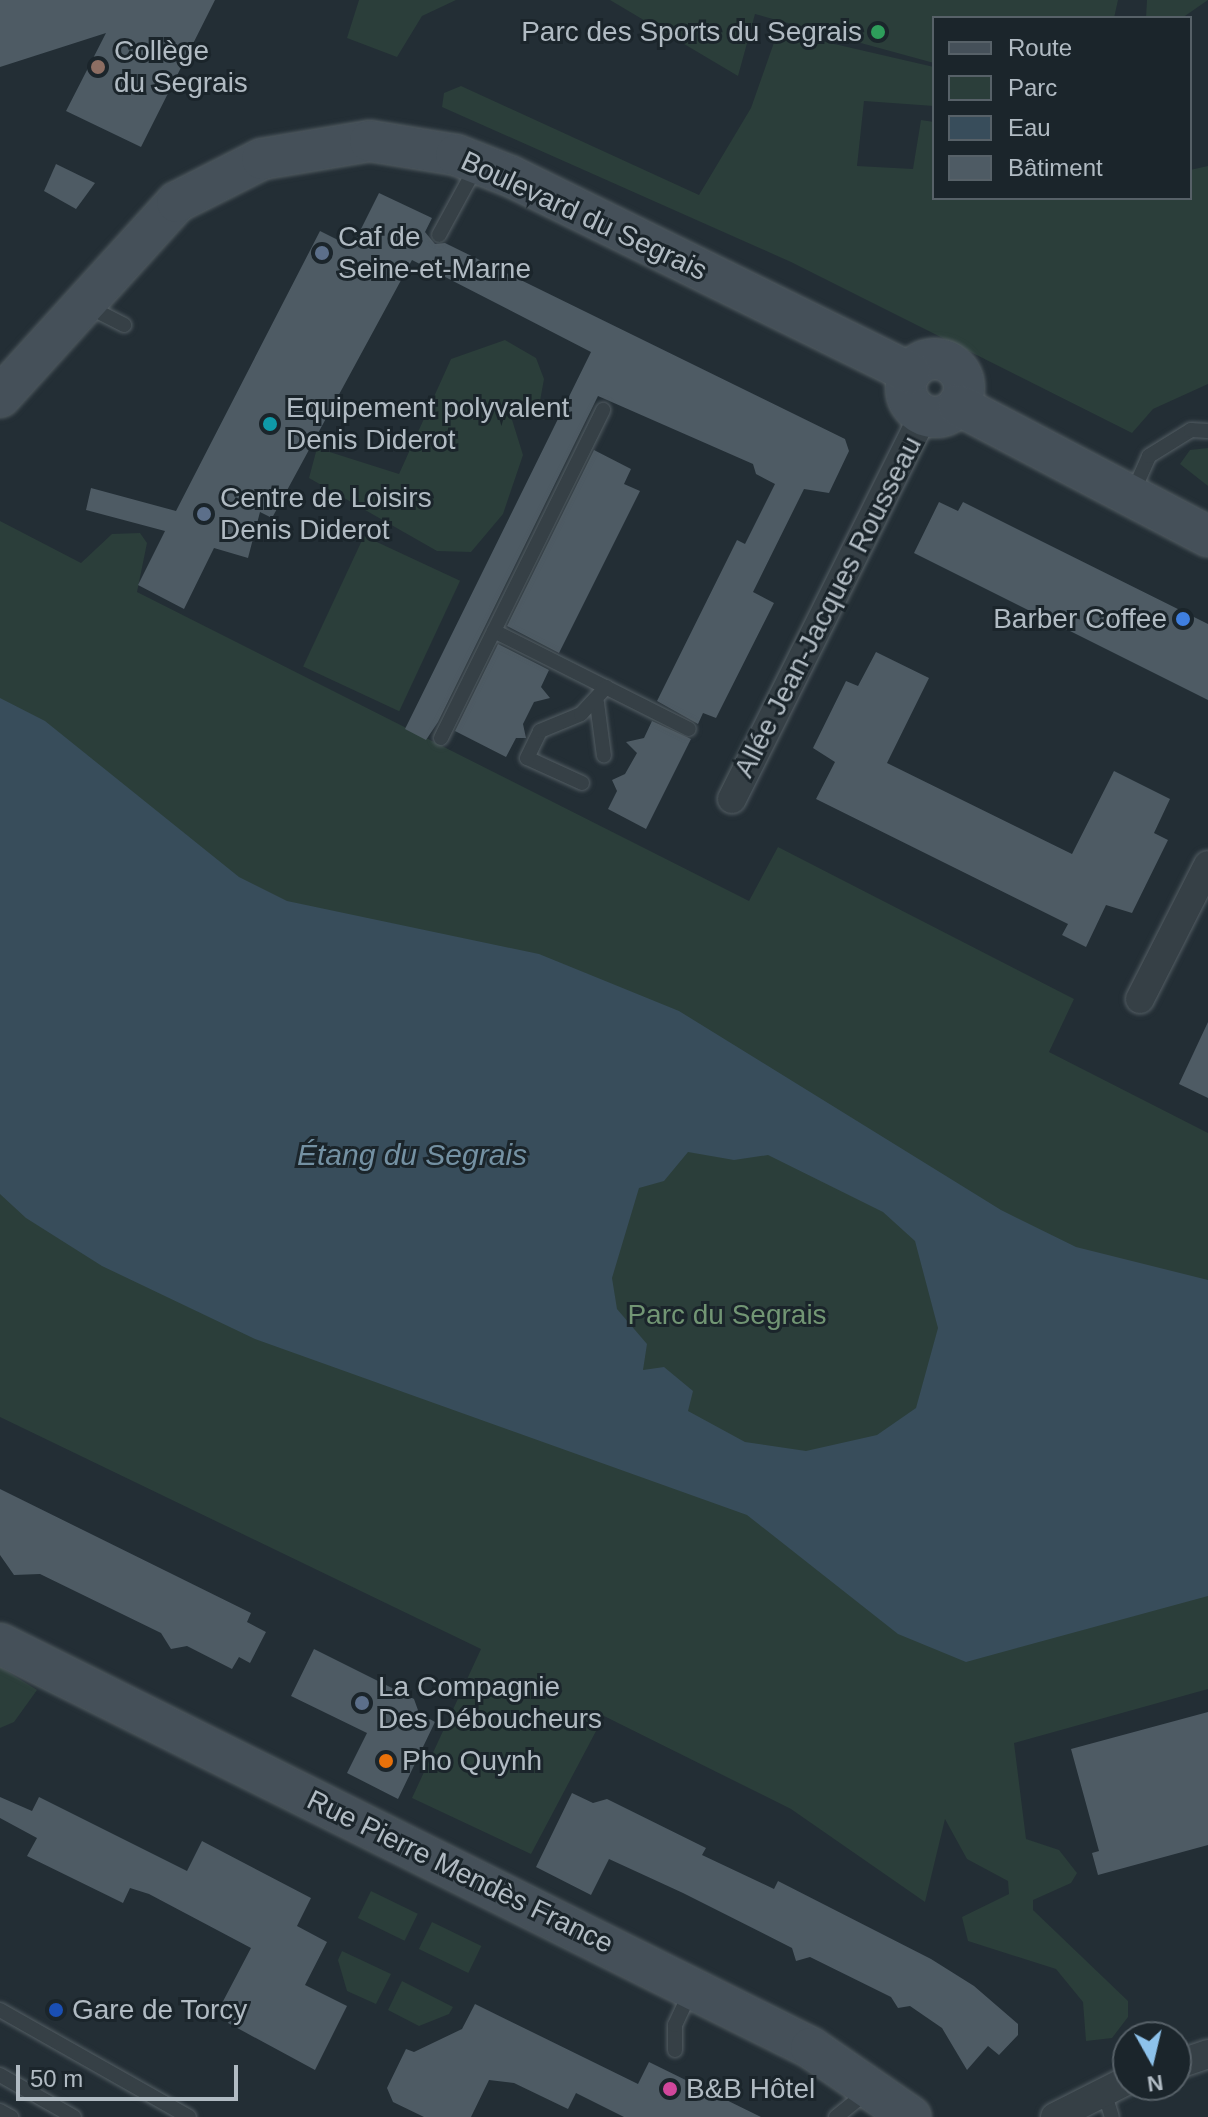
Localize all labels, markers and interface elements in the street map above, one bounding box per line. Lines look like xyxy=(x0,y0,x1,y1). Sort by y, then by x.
place label: Parc des Sports du Segrais xyxy=(521,15,862,49)
legend xyxy=(932,16,1192,200)
marker: Parc des Sports du Segrais xyxy=(869,23,887,41)
place label: Collège du Segrais xyxy=(114,34,248,100)
text: Route xyxy=(1008,34,1072,61)
marker: Collège du Segrais xyxy=(89,58,107,76)
text: Parc xyxy=(1008,74,1057,101)
text: Eau xyxy=(1008,114,1051,141)
street label: Boulevard du Segrais xyxy=(456,144,712,288)
text: Bâtiment xyxy=(1008,154,1103,181)
place label: Caf de Seine-et-Marne xyxy=(338,220,531,286)
marker: Caf de Seine-et-Marne xyxy=(313,244,331,262)
place label: Equipement polyvalent Denis Diderot xyxy=(286,391,569,457)
marker: Equipement polyvalent Denis Diderot xyxy=(261,415,279,433)
street label: Allée Jean-Jacques Rousseau xyxy=(727,431,929,783)
place label: Centre de Loisirs Denis Diderot xyxy=(220,481,432,547)
marker: Centre de Loisirs Denis Diderot xyxy=(195,505,213,523)
place label: Barber Coffee xyxy=(993,602,1167,636)
marker: Barber Coffee xyxy=(1174,610,1192,628)
water label: Étang du Segrais xyxy=(297,1137,527,1173)
park label: Parc du Segrais xyxy=(627,1298,827,1332)
place label: La Compagnie Des Déboucheurs xyxy=(378,1670,602,1736)
marker: La Compagnie Des Déboucheurs xyxy=(353,1694,371,1712)
place label: Pho Quynh xyxy=(402,1744,542,1778)
marker: Pho Quynh xyxy=(377,1752,395,1770)
street label: Rue Pierre Mendès France xyxy=(302,1783,618,1961)
place label: Gare de Torcy xyxy=(72,1993,248,2027)
marker: Gare de Torcy xyxy=(47,2001,65,2019)
north arrow xyxy=(1112,2021,1192,2101)
scale bar xyxy=(20,2049,242,2099)
text: 50 m xyxy=(30,2065,83,2092)
text: N xyxy=(1146,2070,1165,2097)
place label: B&B Hôtel xyxy=(686,2072,815,2106)
marker: B&B Hôtel xyxy=(661,2080,679,2098)

